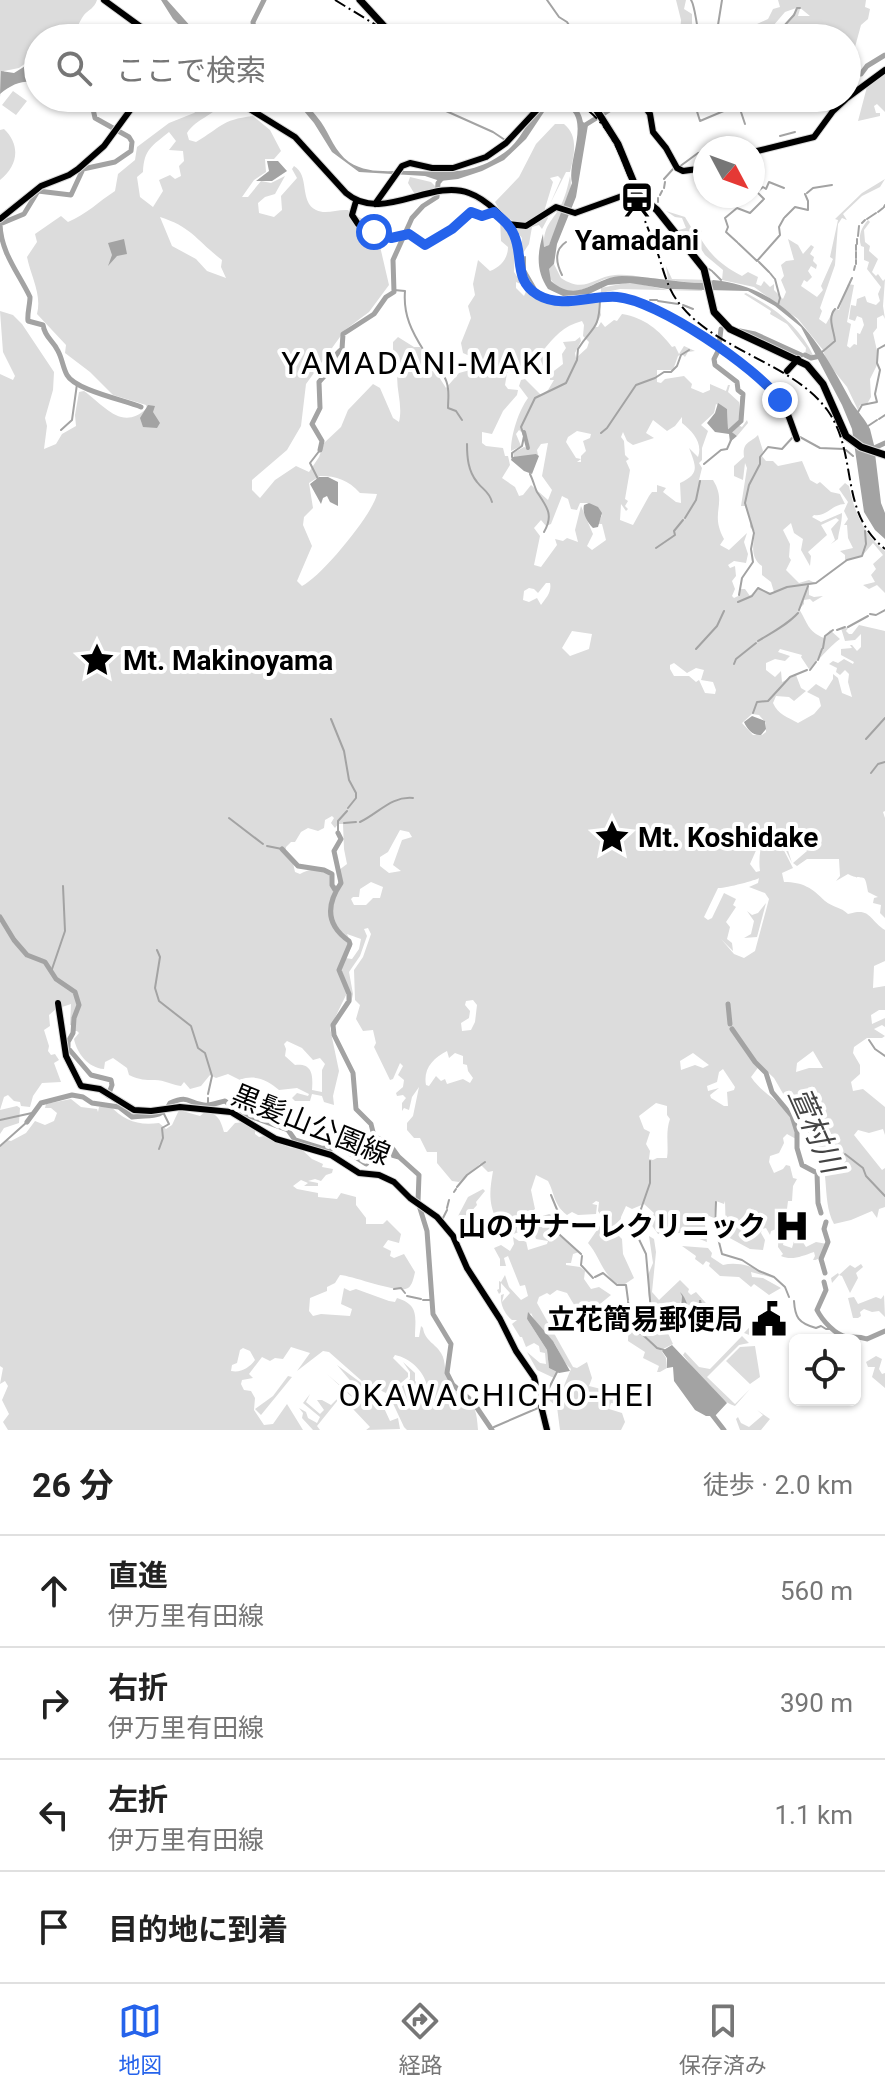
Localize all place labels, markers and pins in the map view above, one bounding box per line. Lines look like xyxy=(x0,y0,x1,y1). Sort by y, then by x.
station icon: Yamadani xyxy=(618,181,656,219)
place label: Yamadani xyxy=(575,224,699,257)
place icon: Mt. Makinoyama xyxy=(78,641,116,679)
place label: Mt. Makinoyama xyxy=(123,644,333,677)
place icon: Mt. Koshidake xyxy=(593,818,631,856)
place label: Mt. Koshidake xyxy=(638,821,818,854)
hospital icon: 山のサナーレクリニック xyxy=(773,1207,811,1245)
place label: 山のサナーレクリニック xyxy=(458,1210,766,1243)
public building icon: 立花簡易郵便局 xyxy=(750,1300,788,1338)
place label: 立花簡易郵便局 xyxy=(547,1303,743,1336)

